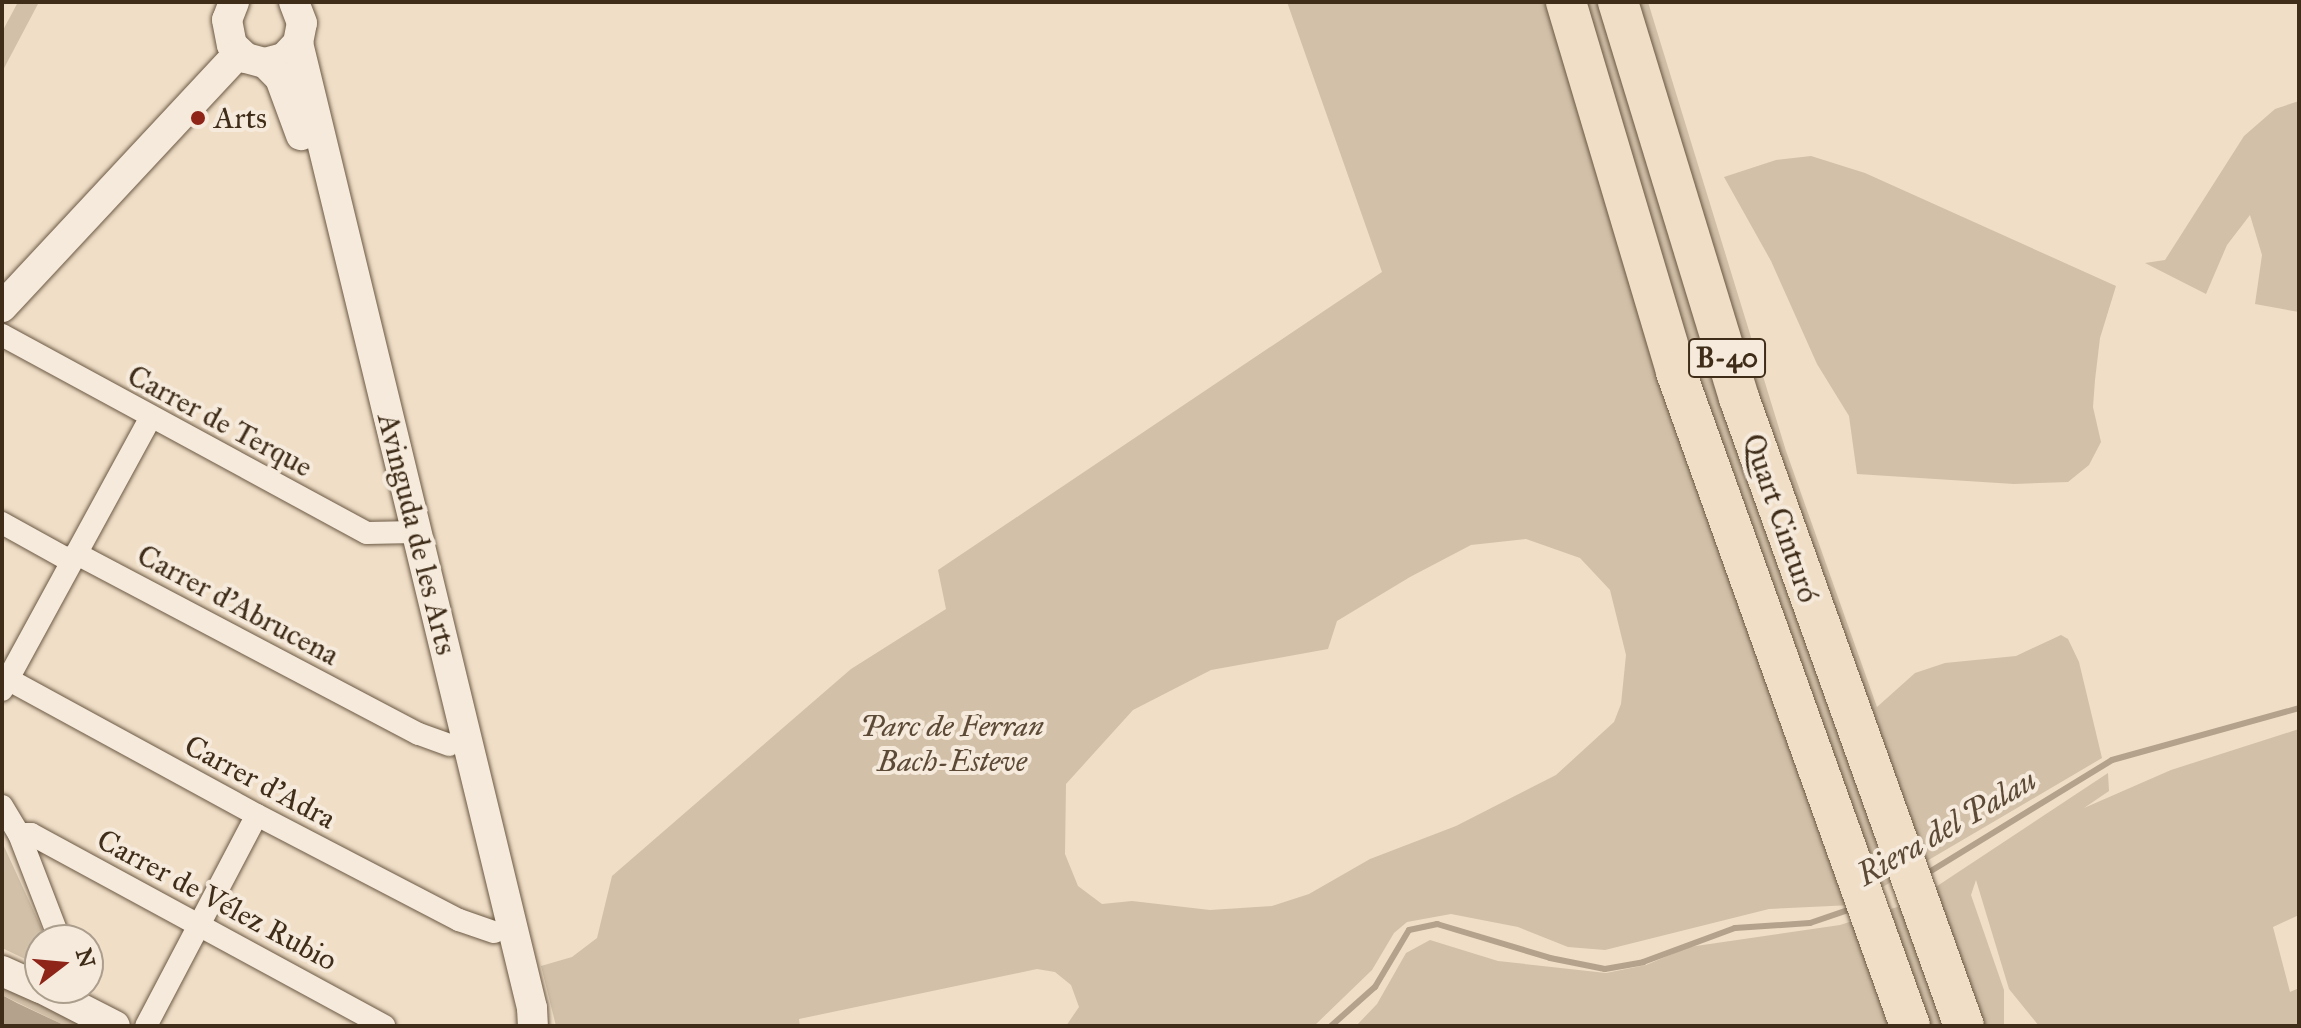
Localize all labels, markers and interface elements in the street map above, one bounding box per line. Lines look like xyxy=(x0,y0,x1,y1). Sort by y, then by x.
place label: Arts xyxy=(214,100,267,136)
marker: Arts xyxy=(189,109,207,127)
road number: B-40 xyxy=(1687,334,1767,382)
street label: Carrer de Terque xyxy=(121,357,319,485)
street label: Avinguda de les Arts xyxy=(370,410,464,658)
street label: Quart Cinturó xyxy=(1735,429,1827,607)
street label: Carrer d'Abrucena xyxy=(131,537,345,673)
park label: Parc de Ferran Bach-Esteve xyxy=(860,708,1044,778)
street label: Carrer d'Adra xyxy=(178,727,342,837)
water label: Riera del Palau xyxy=(1850,761,2044,895)
street label: Carrer de Vélez Rubio xyxy=(91,822,343,978)
north arrow xyxy=(24,924,104,1004)
text: N xyxy=(70,945,101,970)

